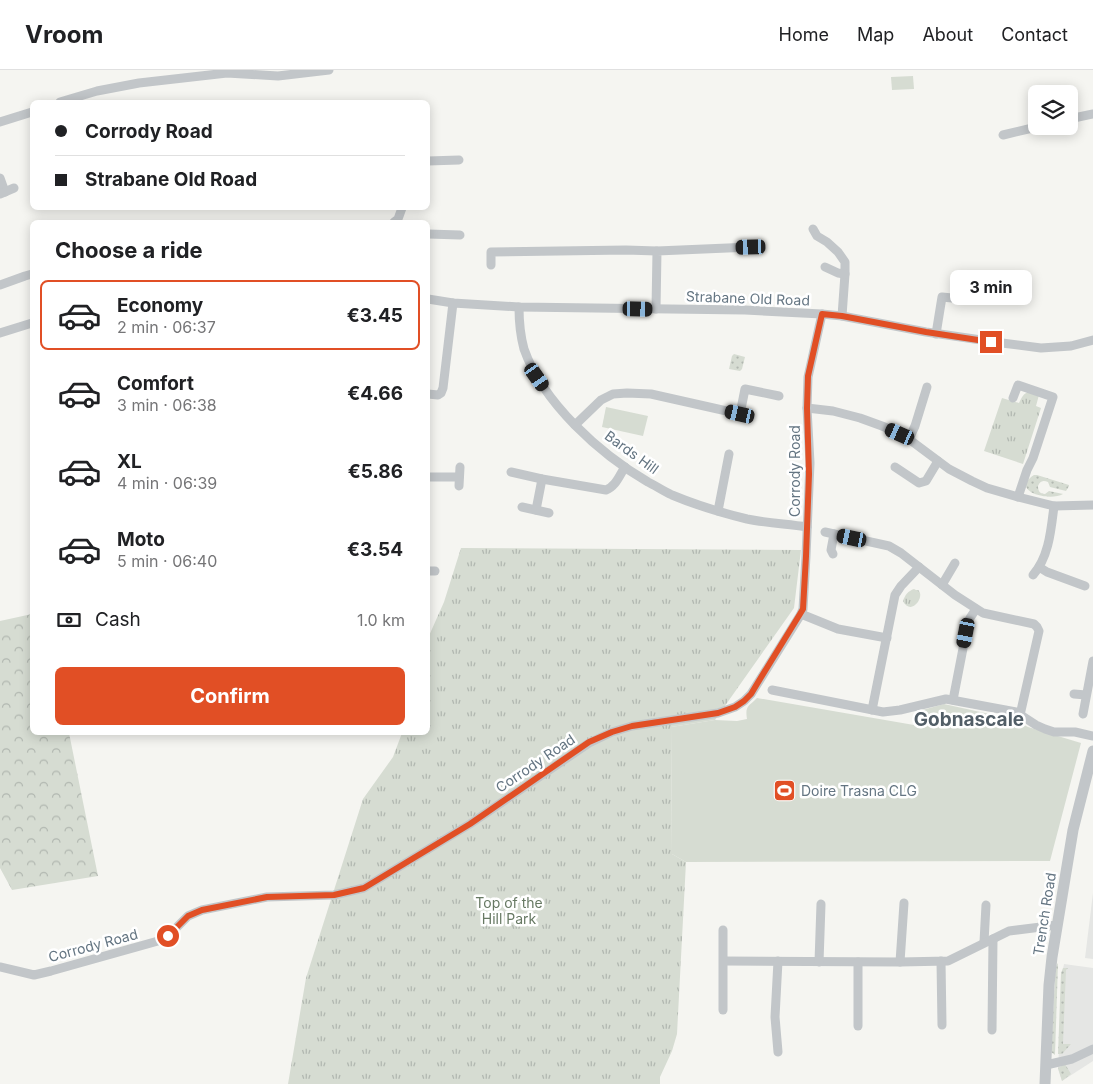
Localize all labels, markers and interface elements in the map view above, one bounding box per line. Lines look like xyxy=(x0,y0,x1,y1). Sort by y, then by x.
text: Vroom xyxy=(25,20,103,49)
text: Home xyxy=(779,24,829,45)
text: Map xyxy=(857,24,894,45)
text: About xyxy=(922,24,973,45)
text: Contact xyxy=(1001,24,1068,45)
map controls xyxy=(1028,85,1078,135)
button: layers xyxy=(1028,85,1078,135)
text: Corrody Road xyxy=(85,120,213,143)
text: Strabane Old Road xyxy=(85,168,257,191)
text: Choose a ride xyxy=(55,237,203,263)
car xyxy=(735,239,766,255)
callout: 3 min xyxy=(950,270,1032,304)
text: 3 min xyxy=(969,277,1013,297)
street label: Strabane Old Road xyxy=(686,287,810,309)
icon: car xyxy=(57,293,102,338)
text: Economy xyxy=(117,294,203,317)
car xyxy=(622,301,653,317)
text: €3.45 xyxy=(347,304,403,327)
text: 2 min · 06:37 xyxy=(117,317,216,337)
route end xyxy=(980,331,1002,353)
car xyxy=(522,360,551,394)
icon: car xyxy=(57,371,102,416)
text: Comfort xyxy=(117,372,194,395)
text: €4.66 xyxy=(347,382,403,405)
text: 3 min · 06:38 xyxy=(117,395,217,415)
car xyxy=(723,403,756,425)
car xyxy=(883,421,916,447)
street label: Corrody Road xyxy=(786,425,803,517)
street label: Bards Hill xyxy=(602,427,662,477)
icon: car xyxy=(57,449,102,494)
text: XL xyxy=(117,450,142,473)
text: €5.86 xyxy=(348,460,403,483)
text: 4 min · 06:39 xyxy=(117,473,217,493)
icon: car xyxy=(57,527,102,572)
text: Moto xyxy=(117,528,165,551)
car xyxy=(835,528,868,548)
text: €3.54 xyxy=(347,538,403,561)
text: 5 min · 06:40 xyxy=(117,551,217,571)
icon: cash xyxy=(55,606,83,634)
text: Cash xyxy=(95,608,141,631)
text: 1.0 km xyxy=(357,610,405,630)
car xyxy=(955,617,976,649)
button: Confirm xyxy=(55,667,405,725)
district label: Gobnascale xyxy=(914,708,1024,731)
street label: Corrody Road xyxy=(492,730,578,796)
sports icon: Doire Trasna CLG xyxy=(773,778,797,802)
place label: Doire Trasna CLG xyxy=(801,782,917,799)
street label: Trench Road xyxy=(1029,871,1059,957)
park label: Top of the Hill Park xyxy=(475,894,543,927)
street label: Corrody Road xyxy=(46,925,140,965)
route start xyxy=(157,925,179,947)

